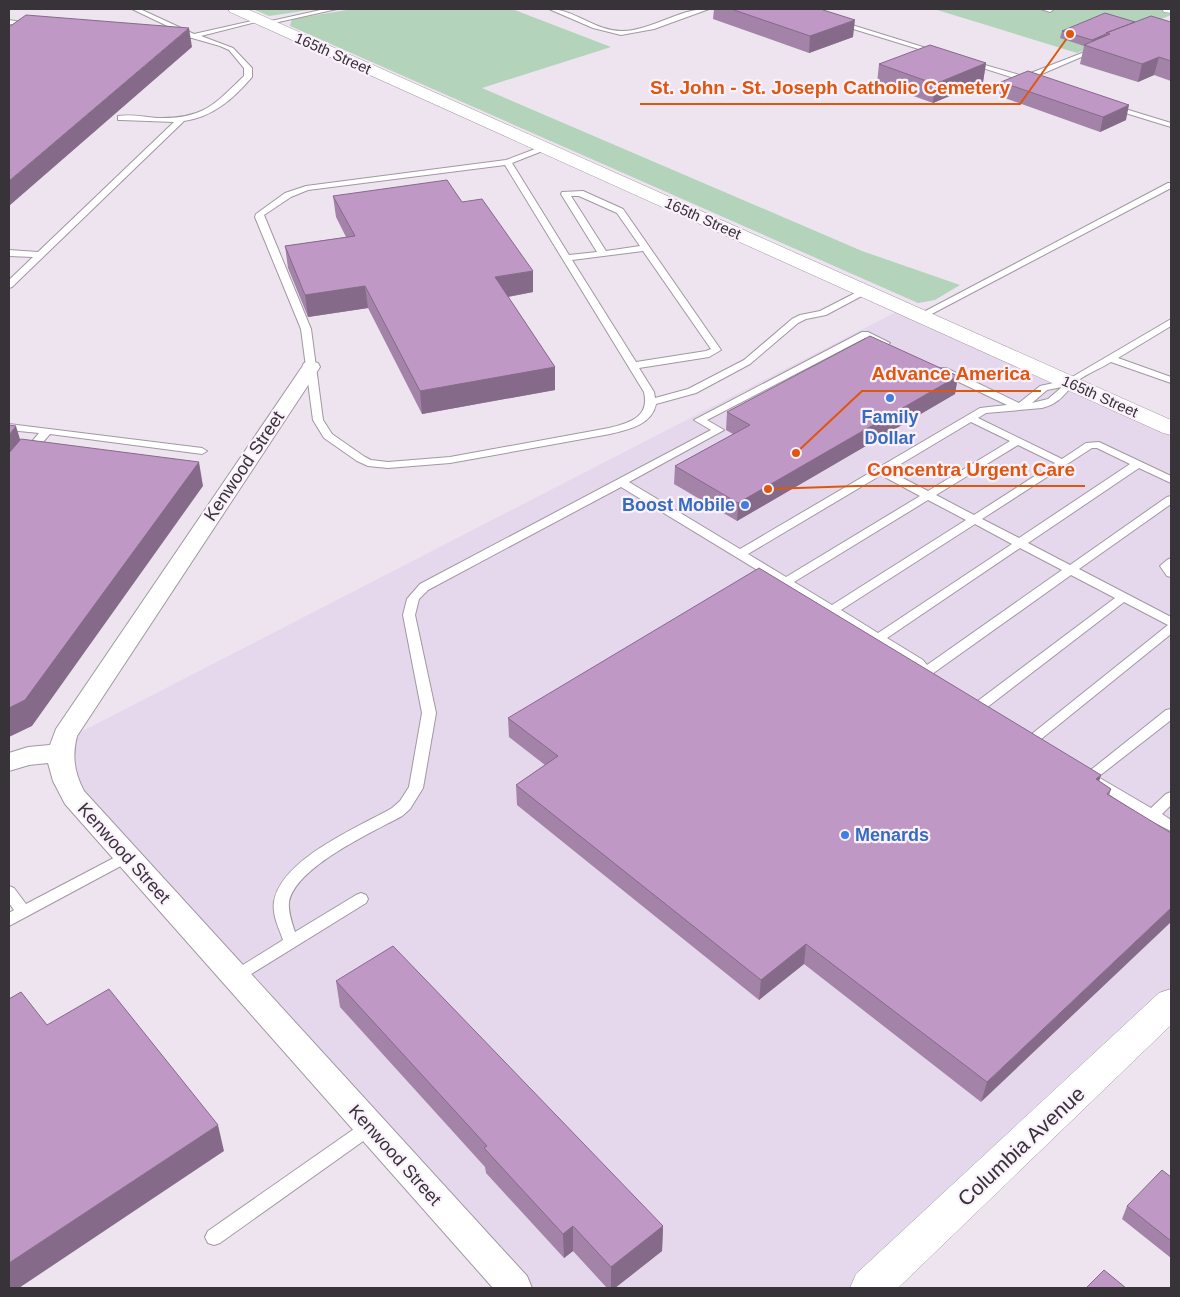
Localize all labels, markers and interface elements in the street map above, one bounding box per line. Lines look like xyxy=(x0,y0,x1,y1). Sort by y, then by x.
street label: 165th Street xyxy=(292,29,375,78)
callout: St. John - St. Joseph Catholic Cemetery xyxy=(640,70,1020,104)
text: St. John - St. Joseph Catholic Cemetery xyxy=(650,77,1010,98)
street label: 165th Street xyxy=(662,194,745,243)
callout: Advance America xyxy=(862,357,1041,391)
text: Advance America xyxy=(872,363,1031,384)
street label: 165th Street xyxy=(1059,372,1142,421)
marker: Family Dollar xyxy=(884,392,896,404)
street label: Kenwood Street xyxy=(200,407,288,525)
place label: Family Dollar xyxy=(861,407,919,448)
callout: Concentra Urgent Care xyxy=(857,452,1085,486)
text: Concentra Urgent Care xyxy=(867,459,1075,480)
place label: Boost Mobile xyxy=(622,495,735,515)
marker: Boost Mobile xyxy=(739,499,751,511)
street label: Kenwood Street xyxy=(74,799,174,907)
place label: Menards xyxy=(855,825,929,845)
marker: Menards xyxy=(839,829,851,841)
street label: Columbia Avenue xyxy=(953,1082,1089,1210)
street label: Kenwood Street xyxy=(345,1101,445,1209)

